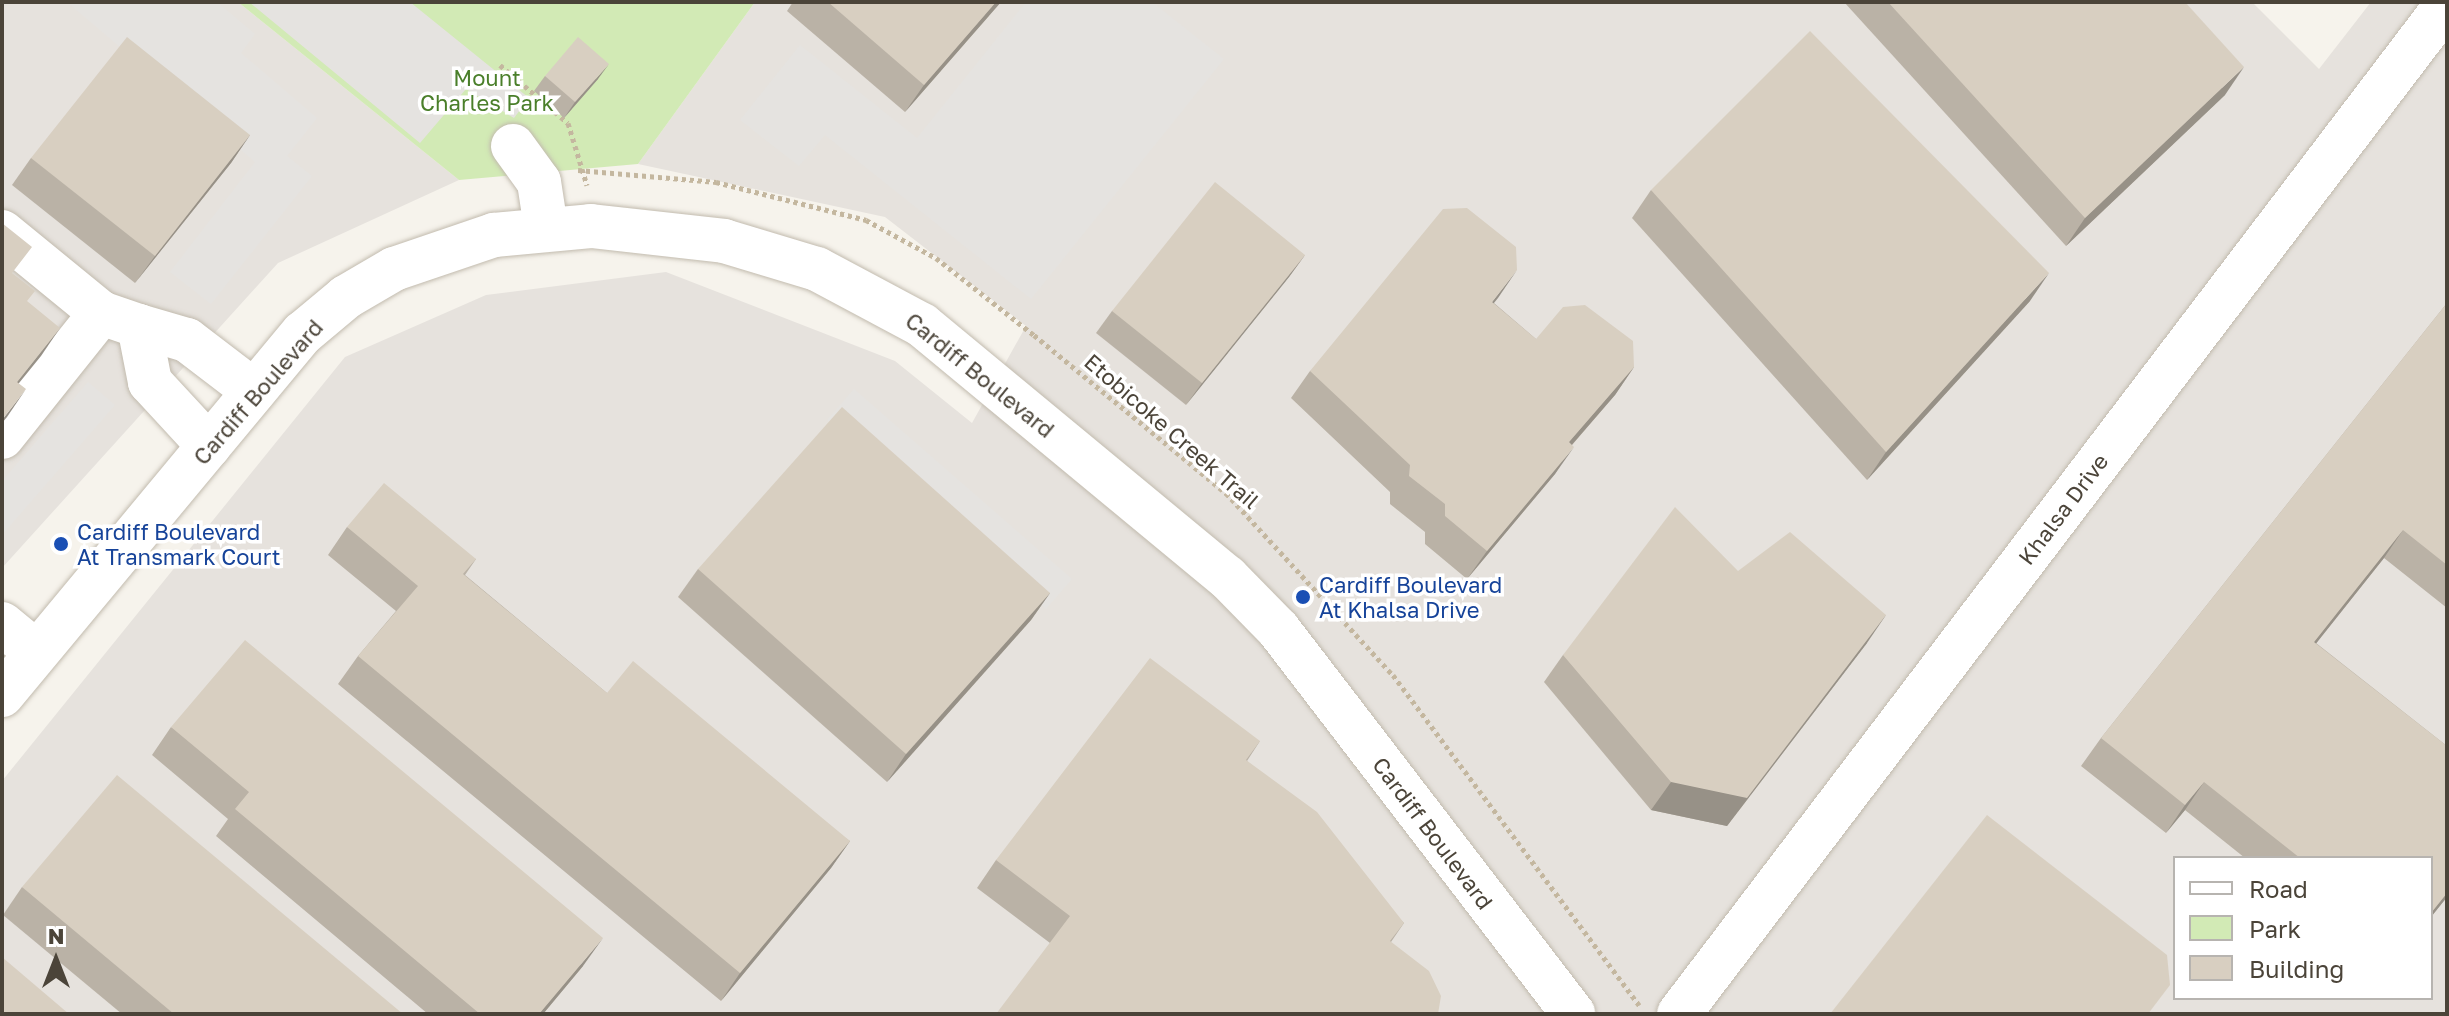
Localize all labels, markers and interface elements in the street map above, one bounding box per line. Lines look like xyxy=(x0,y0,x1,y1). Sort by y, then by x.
park label: Mount Charles Park xyxy=(420,64,554,116)
street label: Cardiff Boulevard xyxy=(900,307,1060,443)
street label: Cardiff Boulevard xyxy=(188,314,328,470)
street label: Etobicoke Creek Trail xyxy=(1079,348,1265,514)
street label: Khalsa Drive xyxy=(2013,448,2113,570)
place label: Cardiff Boulevard At Transmark Court xyxy=(77,518,280,570)
marker: Cardiff Boulevard At Transmark Court xyxy=(52,535,70,553)
place label: Cardiff Boulevard At Khalsa Drive xyxy=(1319,571,1502,622)
marker: Cardiff Boulevard At Khalsa Drive xyxy=(1294,588,1312,606)
street label: Cardiff Boulevard xyxy=(1367,752,1499,914)
legend xyxy=(2173,856,2433,1000)
text: Road xyxy=(2249,874,2308,903)
text: Park xyxy=(2249,914,2301,943)
north arrow xyxy=(16,920,96,1000)
text: N xyxy=(48,922,64,949)
text: Building xyxy=(2249,954,2344,983)

